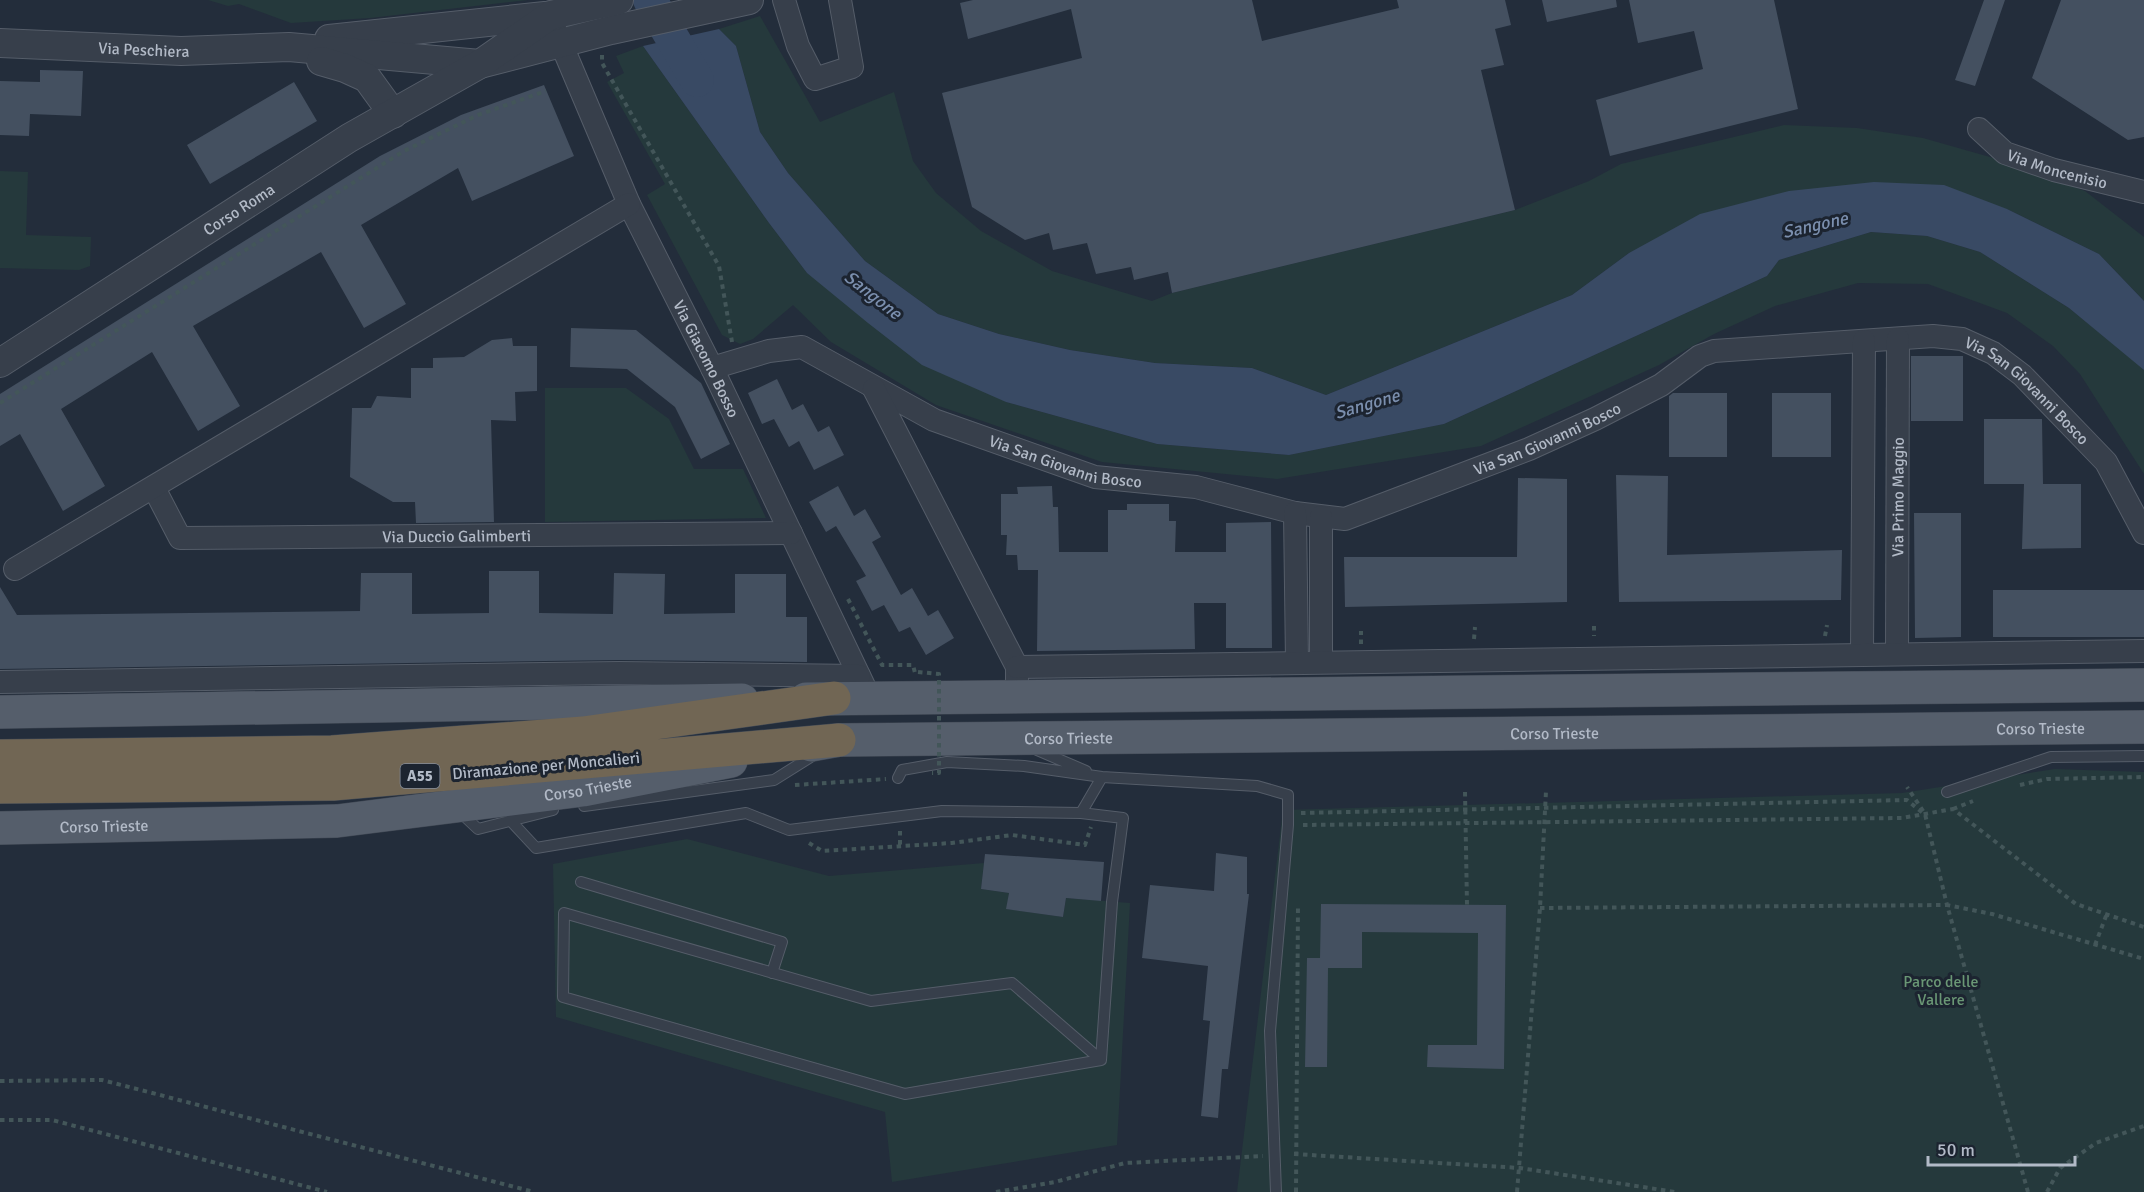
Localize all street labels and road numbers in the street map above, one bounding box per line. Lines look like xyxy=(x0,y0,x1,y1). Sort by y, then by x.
street label: Via Peschiera xyxy=(98,38,190,62)
street label: Via Moncenisio xyxy=(2004,145,2109,194)
street label: Corso Roma xyxy=(200,180,279,240)
street label: Via Giacomo Bosso xyxy=(668,297,743,421)
street label: Via San Giovanni Bosco xyxy=(1961,333,2093,449)
street label: Via San Giovanni Bosco xyxy=(1471,398,1624,480)
street label: Via San Giovanni Bosco xyxy=(986,431,1143,493)
street label: Via Primo Maggio xyxy=(1888,437,1909,557)
street label: Via Duccio Galimberti xyxy=(382,526,531,547)
street label: Corso Trieste xyxy=(1996,719,2085,739)
street label: Corso Trieste xyxy=(1510,723,1599,744)
street label: Corso Trieste xyxy=(1024,728,1113,749)
street label: Diramazione per Moncalieri xyxy=(451,748,641,784)
road number: A55 xyxy=(400,764,440,788)
street label: Corso Trieste xyxy=(543,772,634,806)
street label: Corso Trieste xyxy=(59,816,149,838)

